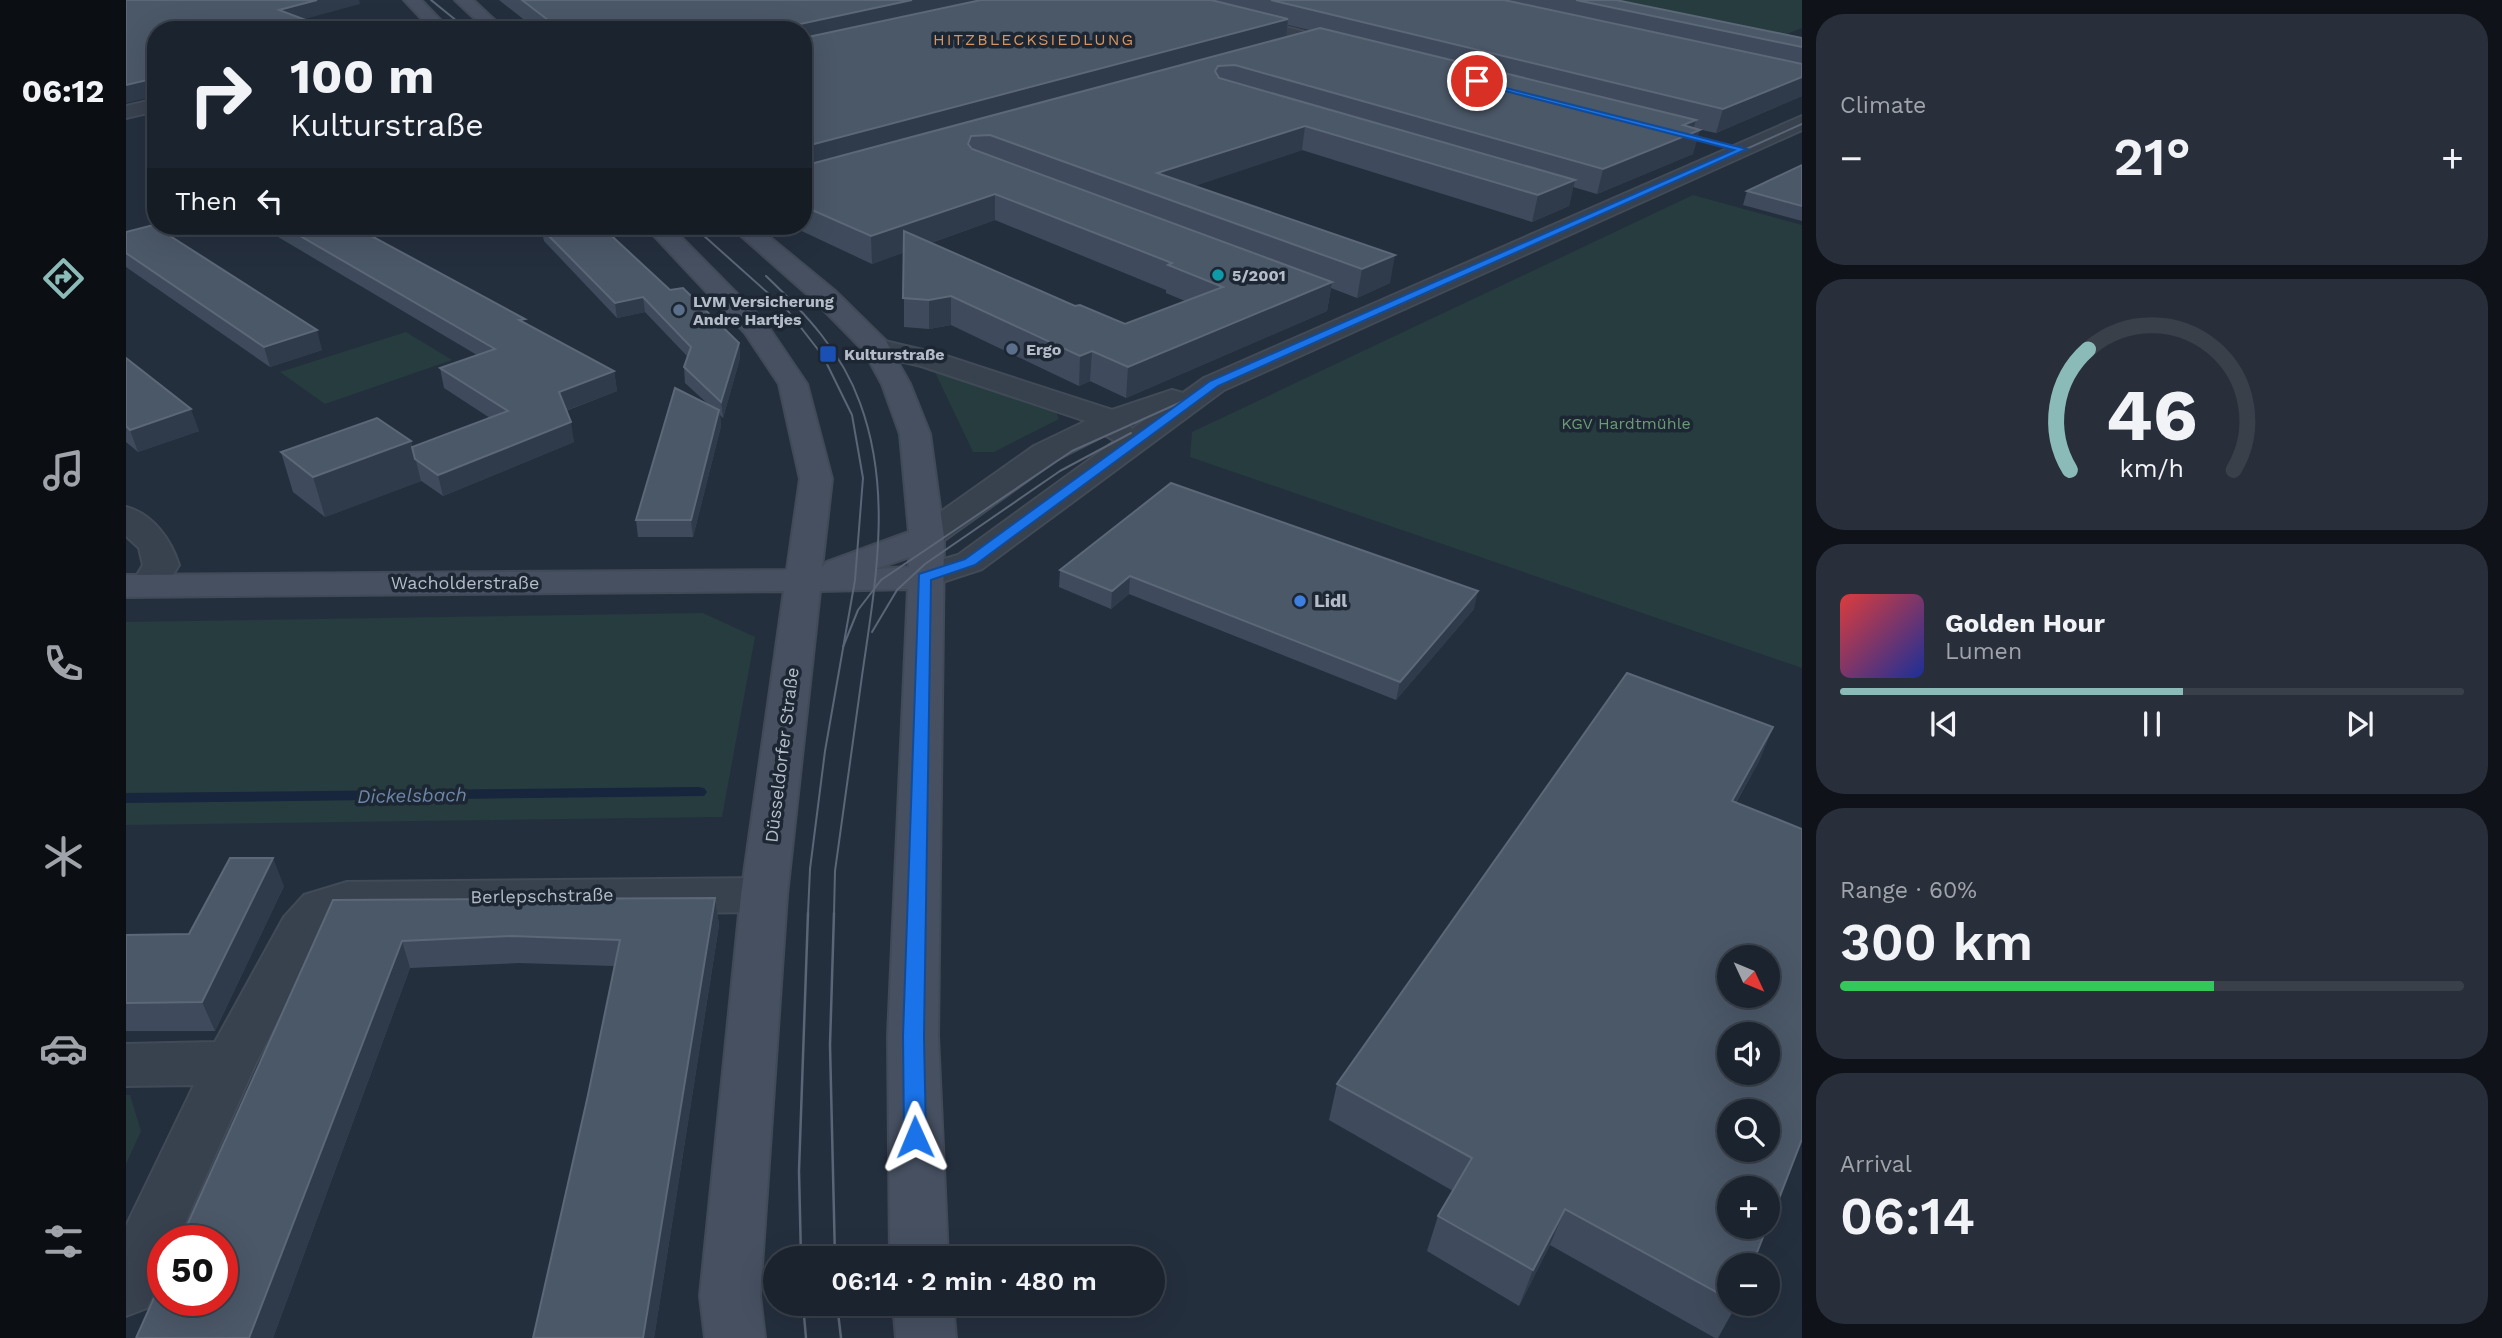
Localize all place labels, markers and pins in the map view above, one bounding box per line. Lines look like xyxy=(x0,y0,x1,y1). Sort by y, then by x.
pin xyxy=(1447,51,1507,111)
place label: 5/2001 xyxy=(1232,266,1286,285)
marker: 5/2001 xyxy=(1210,267,1226,283)
place label: LVM Versicherung Andre Hartjes xyxy=(693,292,834,329)
marker: LVM Versicherung Andre Hartjes xyxy=(671,302,687,318)
place label: Ergo xyxy=(1026,340,1062,359)
marker: Ergo xyxy=(1004,341,1020,357)
marker: Kulturstraße xyxy=(818,344,838,364)
place label: Kulturstraße xyxy=(844,345,945,364)
place label: Lidl xyxy=(1314,590,1347,611)
marker: Lidl xyxy=(1292,593,1308,609)

